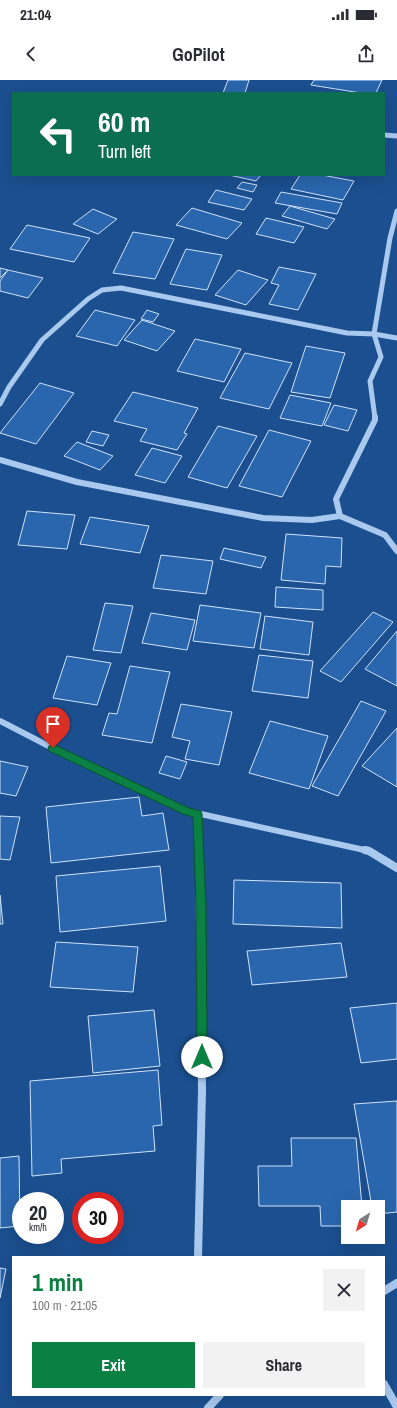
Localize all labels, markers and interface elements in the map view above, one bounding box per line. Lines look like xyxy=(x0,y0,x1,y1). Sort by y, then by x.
text: 21:04 xyxy=(20,4,51,25)
text: GoPilot xyxy=(172,42,225,67)
icon: back xyxy=(20,43,42,65)
icon: share xyxy=(355,43,377,65)
text: 60 m xyxy=(98,103,150,141)
icon: left xyxy=(32,108,84,160)
text: Turn left xyxy=(98,139,151,164)
pin xyxy=(36,707,70,748)
icon: arrive xyxy=(42,713,64,735)
position arrow xyxy=(181,1036,223,1078)
speed limit sign: 30 xyxy=(72,1192,124,1244)
text: 20 xyxy=(29,1199,47,1226)
north arrow xyxy=(341,1200,385,1244)
map controls xyxy=(341,1200,385,1244)
text: km/h xyxy=(29,1221,47,1234)
text: 1 min xyxy=(32,1266,83,1298)
button: close xyxy=(323,1269,365,1311)
text: 100 m · 21:05 xyxy=(32,1297,97,1314)
button: Exit xyxy=(32,1342,195,1388)
button: Share xyxy=(203,1342,365,1388)

